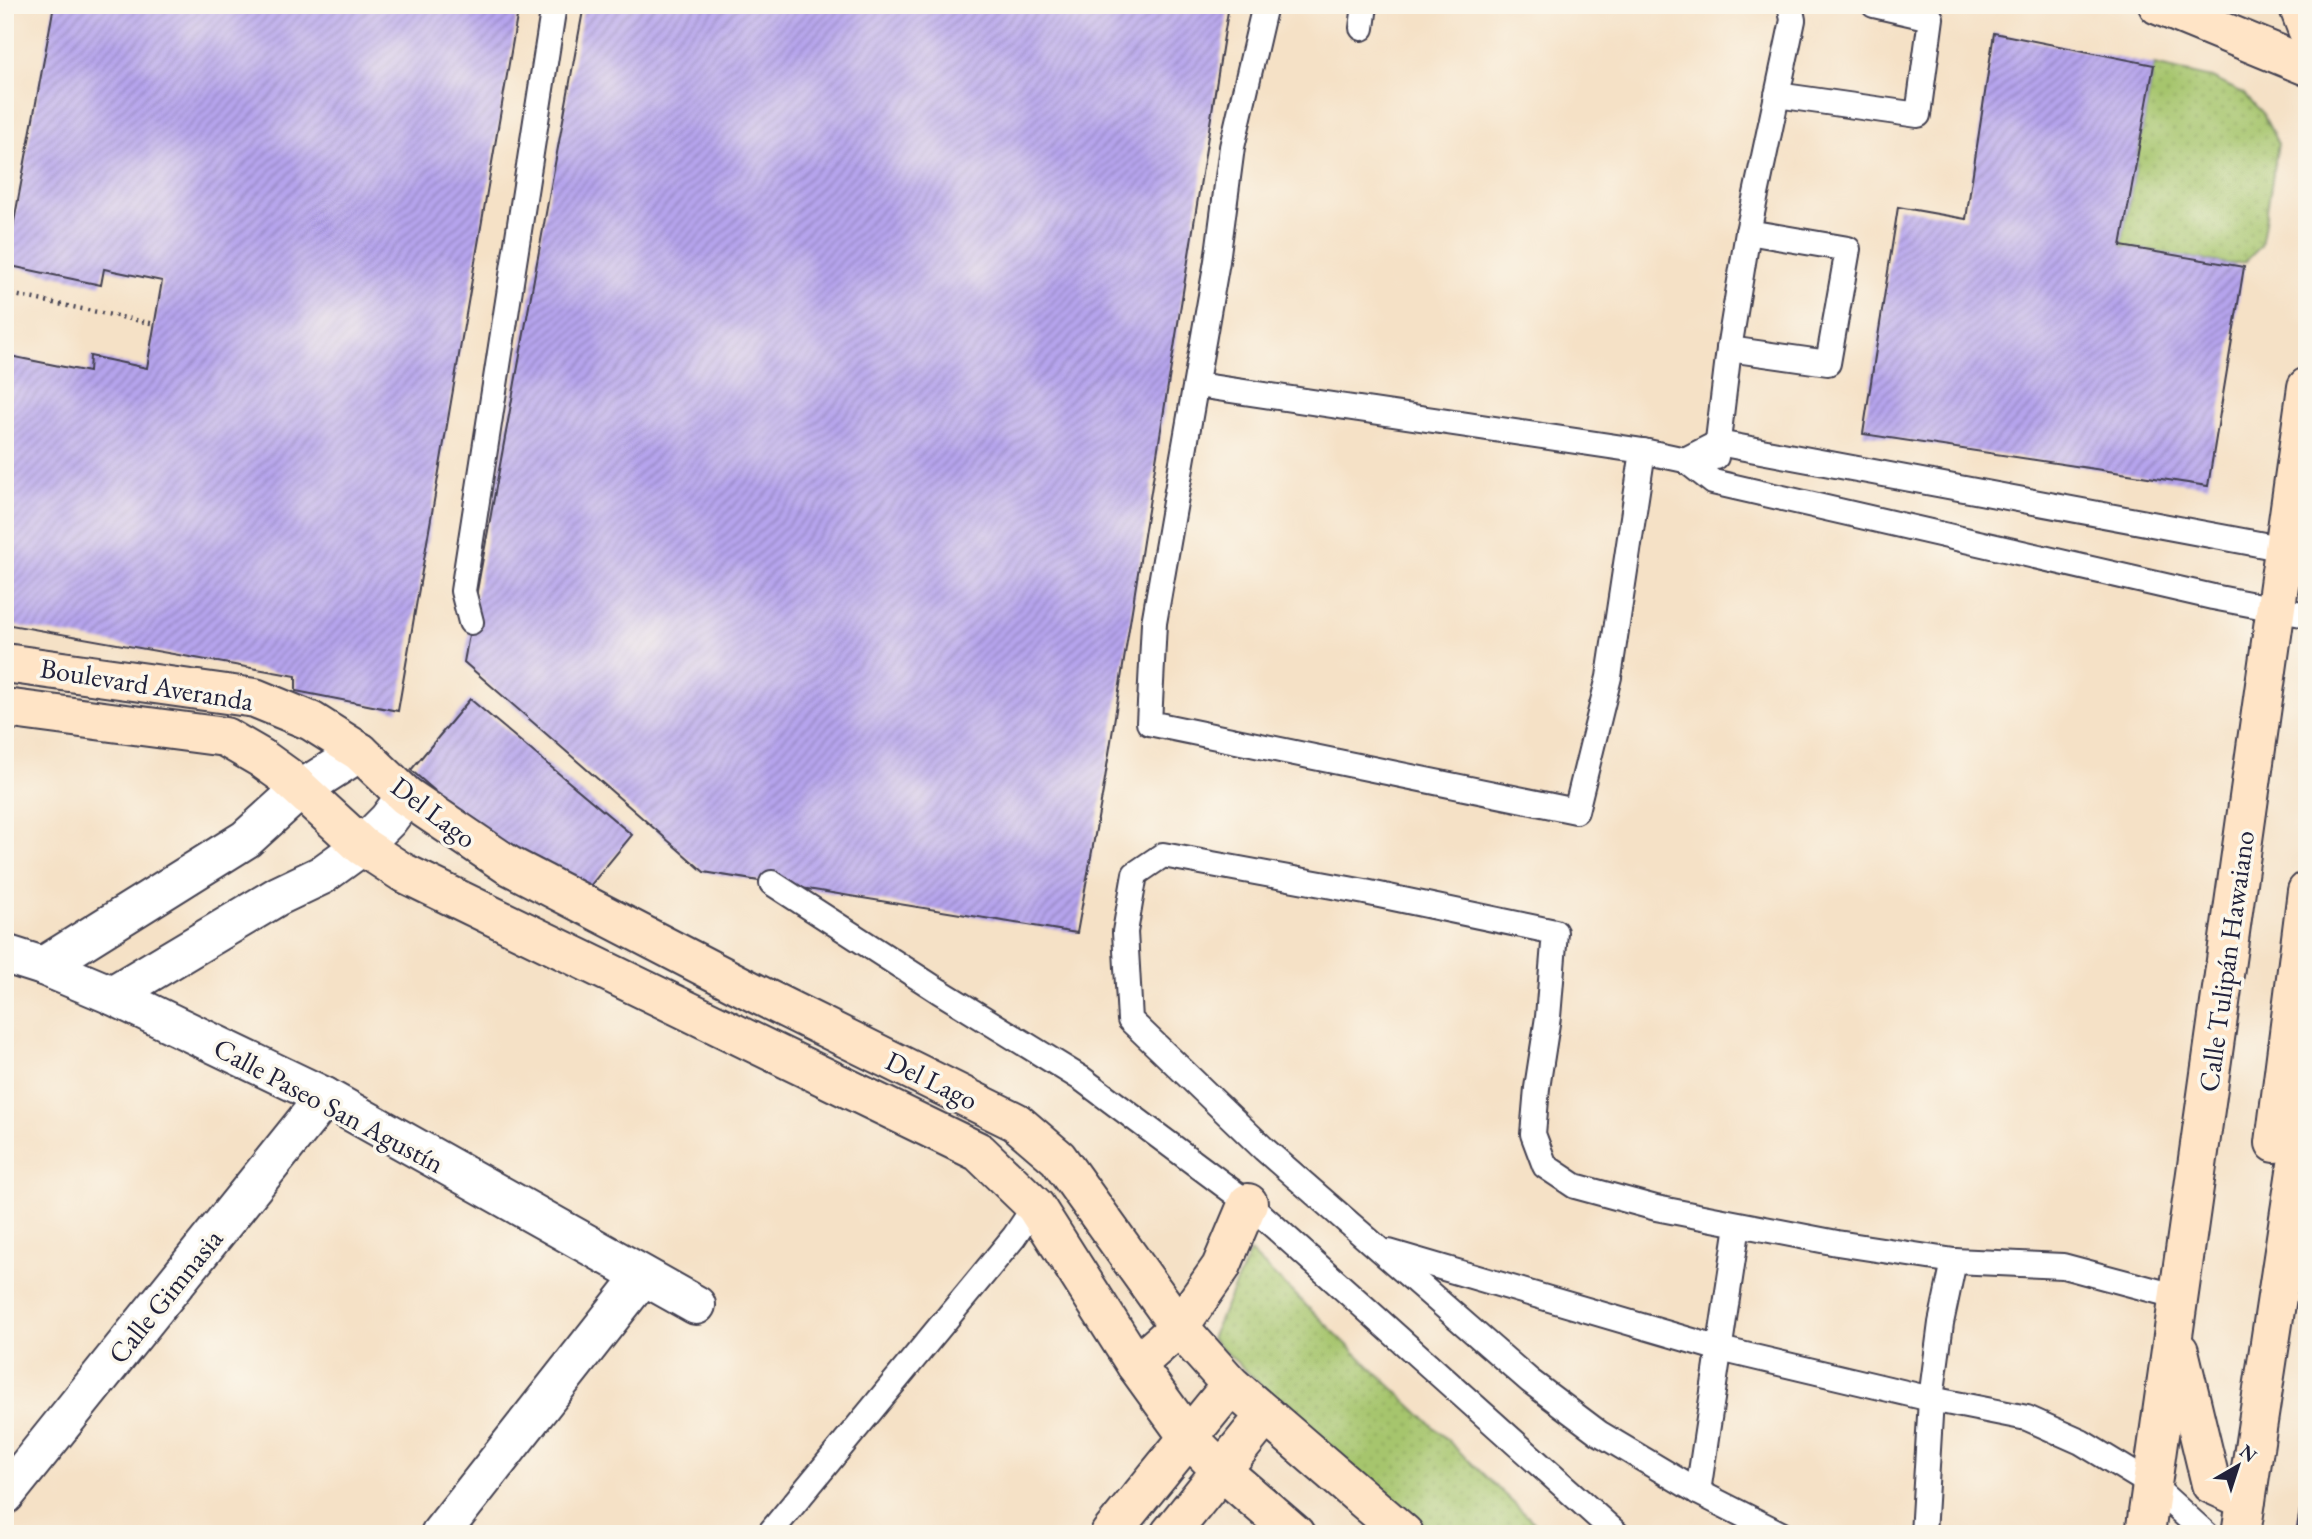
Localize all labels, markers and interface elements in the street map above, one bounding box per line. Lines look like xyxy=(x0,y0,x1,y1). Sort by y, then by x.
street label: Boulevard Averanda xyxy=(38,649,257,719)
street label: Del Lago xyxy=(384,768,484,856)
street label: Calle Tulipán Hawaiano xyxy=(2190,828,2262,1094)
street label: Calle Paseo San Agustín xyxy=(208,1029,451,1181)
street label: Del Lago xyxy=(880,1042,984,1118)
street label: Calle Gimnasia xyxy=(100,1221,231,1371)
north arrow xyxy=(2204,1430,2274,1500)
text: N xyxy=(2235,1439,2263,1468)

